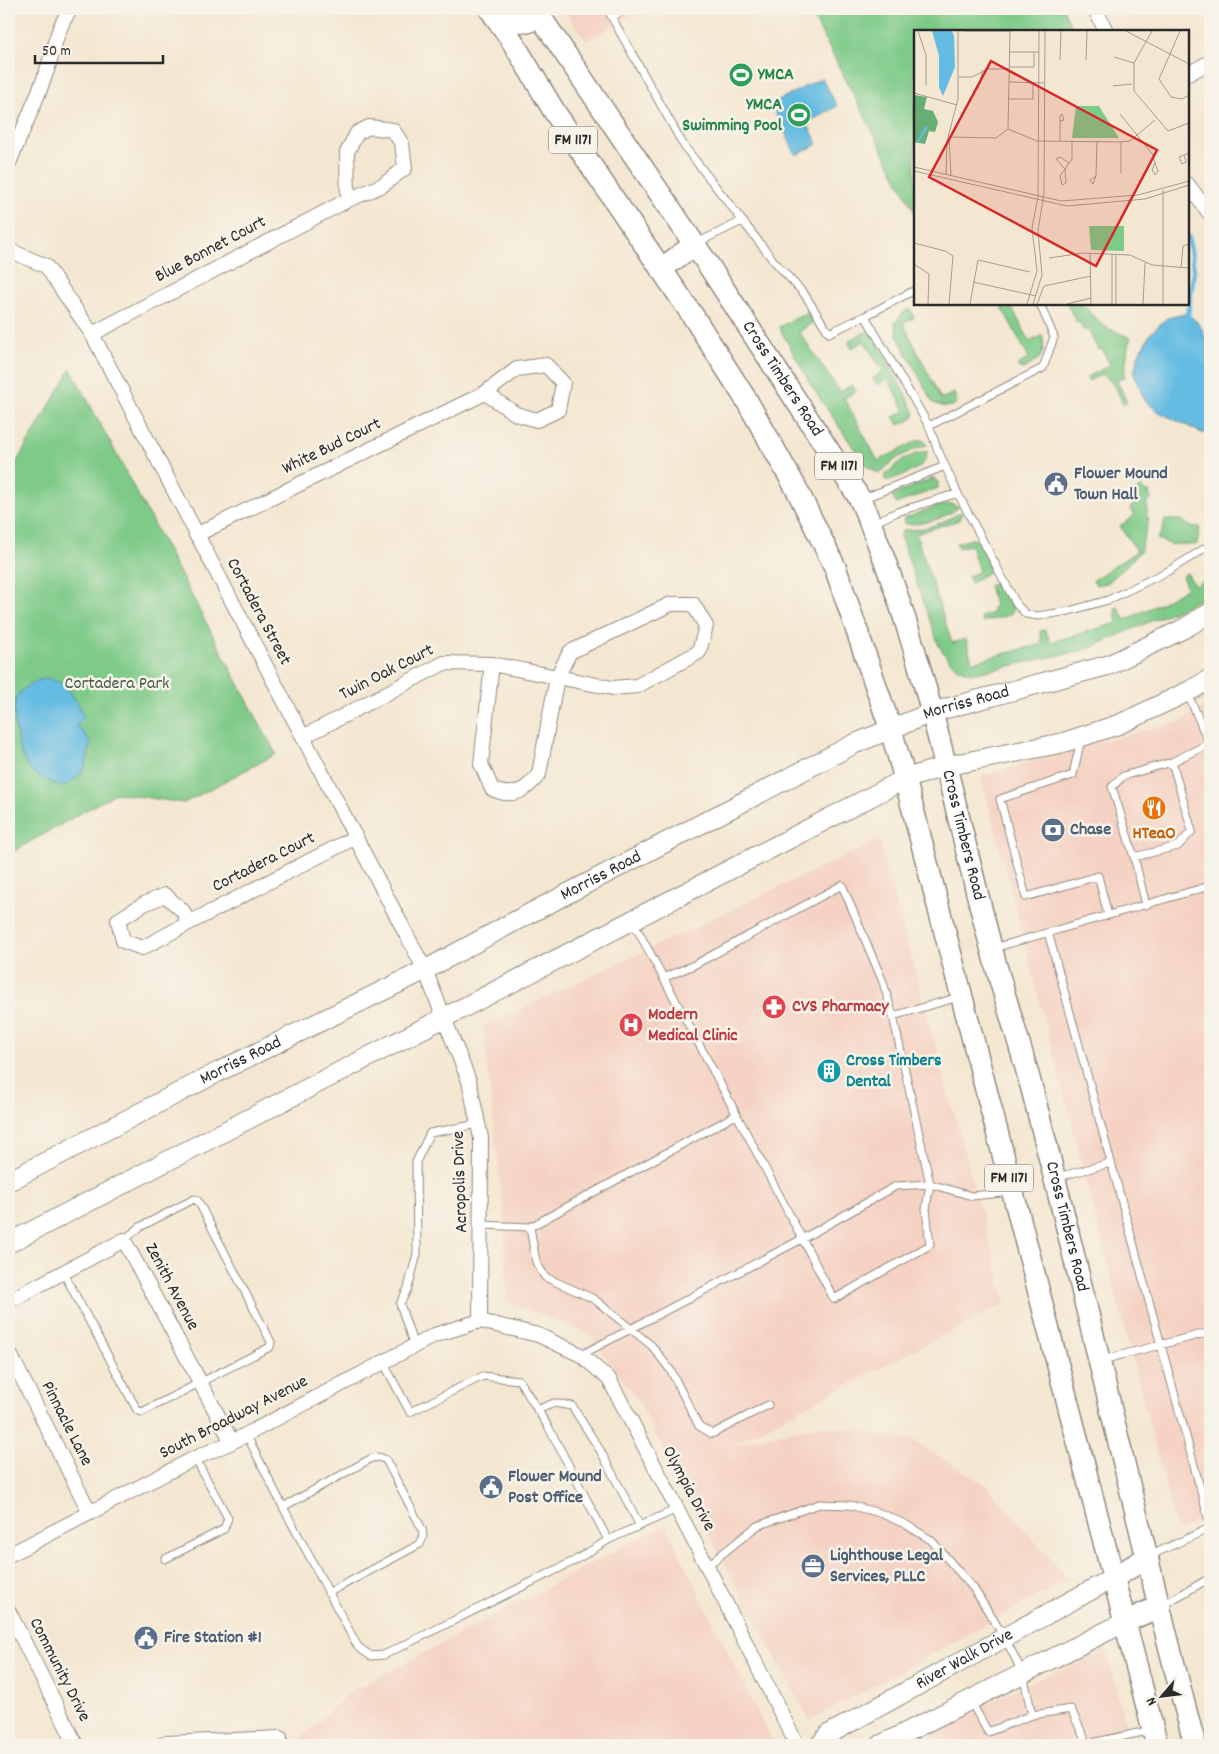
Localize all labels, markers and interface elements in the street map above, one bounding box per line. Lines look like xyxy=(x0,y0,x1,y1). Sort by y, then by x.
inset map xyxy=(914,30,1189,305)
scale bar xyxy=(35,32,162,64)
text: 50 m xyxy=(42,41,71,63)
sports icon: YMCA xyxy=(728,62,754,88)
place label: YMCA xyxy=(757,63,794,88)
place label: YMCA Swimming Pool xyxy=(682,93,783,139)
sports icon: YMCA Swimming Pool xyxy=(786,102,812,128)
road number: FM 1171 xyxy=(549,126,597,154)
street label: Blue Bonnet Court xyxy=(151,210,271,290)
street label: Cross Timbers Road xyxy=(735,316,829,442)
street label: White Bud Court xyxy=(278,412,386,482)
road number: FM 1171 xyxy=(815,452,863,480)
place label: Flower Mound Town Hall xyxy=(1074,462,1168,508)
public building icon: Flower Mound Town Hall xyxy=(1043,471,1069,497)
street label: Cortadera Street xyxy=(219,554,297,670)
street label: Twin Oak Court xyxy=(336,638,439,707)
park label: Cortadera Park xyxy=(65,672,169,697)
street label: Morriss Road xyxy=(919,680,1012,727)
street label: Cross Timbers Road xyxy=(935,767,991,903)
restaurant icon: HTeaO xyxy=(1141,795,1167,821)
bank icon: Chase xyxy=(1040,817,1066,843)
place label: Chase xyxy=(1070,818,1111,843)
place label: HTeaO xyxy=(1132,822,1176,847)
street label: Cortadera Court xyxy=(208,826,320,900)
street label: Morriss Road xyxy=(556,845,646,908)
pharmacy icon: CVS Pharmacy xyxy=(761,994,787,1020)
place label: CVS Pharmacy xyxy=(792,995,889,1020)
place label: Modern Medical Clinic xyxy=(648,1003,738,1049)
hospital icon: Modern Medical Clinic xyxy=(618,1012,644,1038)
street label: Morriss Road xyxy=(196,1030,286,1092)
place label: Cross Timbers Dental xyxy=(846,1049,942,1095)
building icon: Cross Timbers Dental xyxy=(816,1058,842,1084)
street label: Acropolis Drive xyxy=(447,1131,475,1233)
street label: Cross Timbers Road xyxy=(1038,1159,1095,1294)
road number: FM 1171 xyxy=(985,1164,1033,1192)
street label: Zenith Avenue xyxy=(137,1239,205,1335)
street label: South Broadway Avenue xyxy=(155,1370,313,1466)
street label: Pinnacle Lane xyxy=(34,1377,98,1471)
street label: Olympia Drive xyxy=(655,1442,721,1536)
place label: Flower Mound Post Office xyxy=(508,1465,602,1511)
public building icon: Flower Mound Post Office xyxy=(478,1474,504,1500)
place label: Lighthouse Legal Services, PLLC xyxy=(830,1544,944,1590)
office icon: Lighthouse Legal Services, PLLC xyxy=(800,1553,826,1579)
street label: Community Drive xyxy=(22,1614,96,1726)
street label: River Walk Drive xyxy=(911,1623,1018,1696)
public building icon: Fire Station #1 xyxy=(133,1625,159,1651)
place label: Fire Station #1 xyxy=(164,1626,262,1651)
north arrow xyxy=(1136,1672,1186,1722)
text: N xyxy=(1142,1693,1163,1709)

